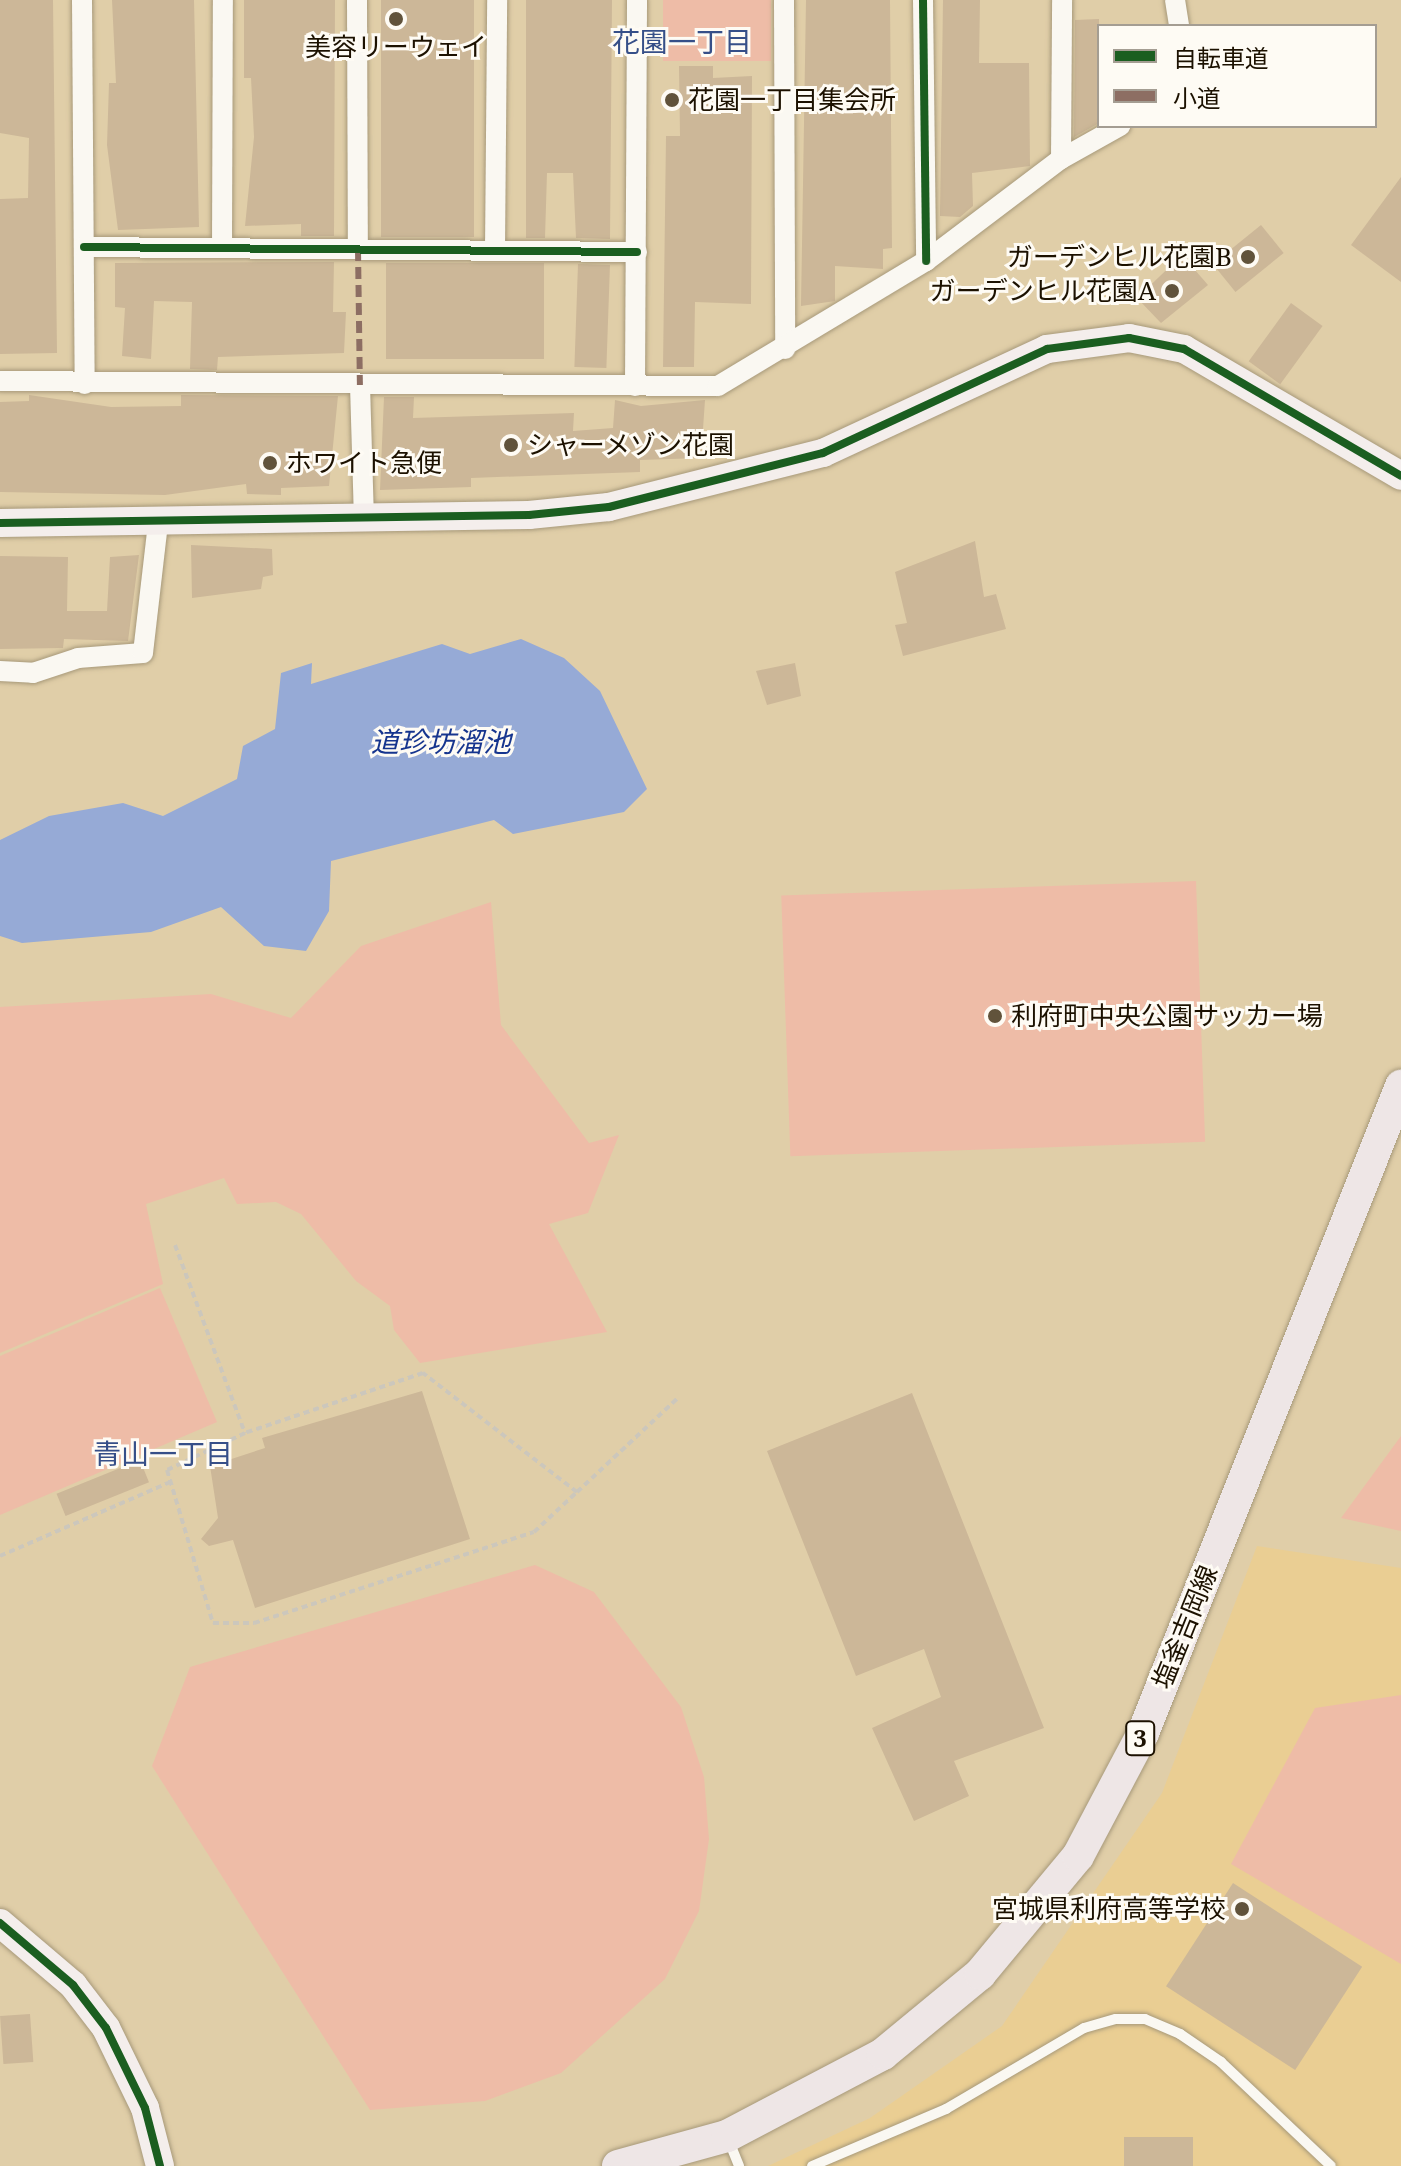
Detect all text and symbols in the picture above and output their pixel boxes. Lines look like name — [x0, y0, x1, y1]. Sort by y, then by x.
marker: 美容リーウェイ — [387, 10, 405, 28]
district label: 花園一丁目 — [612, 24, 752, 58]
legend — [1097, 24, 1377, 128]
place label: 美容リーウェイ — [305, 31, 487, 63]
text: 自転車道 — [1173, 41, 1269, 74]
text: 小道 — [1173, 81, 1221, 114]
place label: 花園一丁目集会所 — [688, 84, 896, 116]
marker: 花園一丁目集会所 — [663, 91, 681, 109]
place label: ガーデンヒル花園B — [1007, 241, 1232, 273]
marker: ガーデンヒル花園B — [1239, 248, 1257, 266]
place label: ガーデンヒル花園A — [930, 275, 1156, 307]
marker: ガーデンヒル花園A — [1163, 282, 1181, 300]
place label: シャーメゾン花園 — [527, 429, 735, 461]
marker: シャーメゾン花園 — [502, 436, 520, 454]
place label: ホワイト急便 — [286, 447, 442, 479]
marker: ホワイト急便 — [261, 454, 279, 472]
water label: 道珍坊溜池 — [371, 724, 511, 758]
place label: 利府町中央公園サッカー場 — [1011, 1000, 1323, 1032]
marker: 利府町中央公園サッカー場 — [986, 1007, 1004, 1025]
district label: 青山一丁目 — [93, 1436, 233, 1470]
street label: 塩釜吉岡線 — [1146, 1561, 1224, 1693]
road number: 3 — [1124, 1718, 1156, 1758]
place label: 宮城県利府高等学校 — [992, 1893, 1226, 1925]
marker: 宮城県利府高等学校 — [1233, 1900, 1251, 1918]

